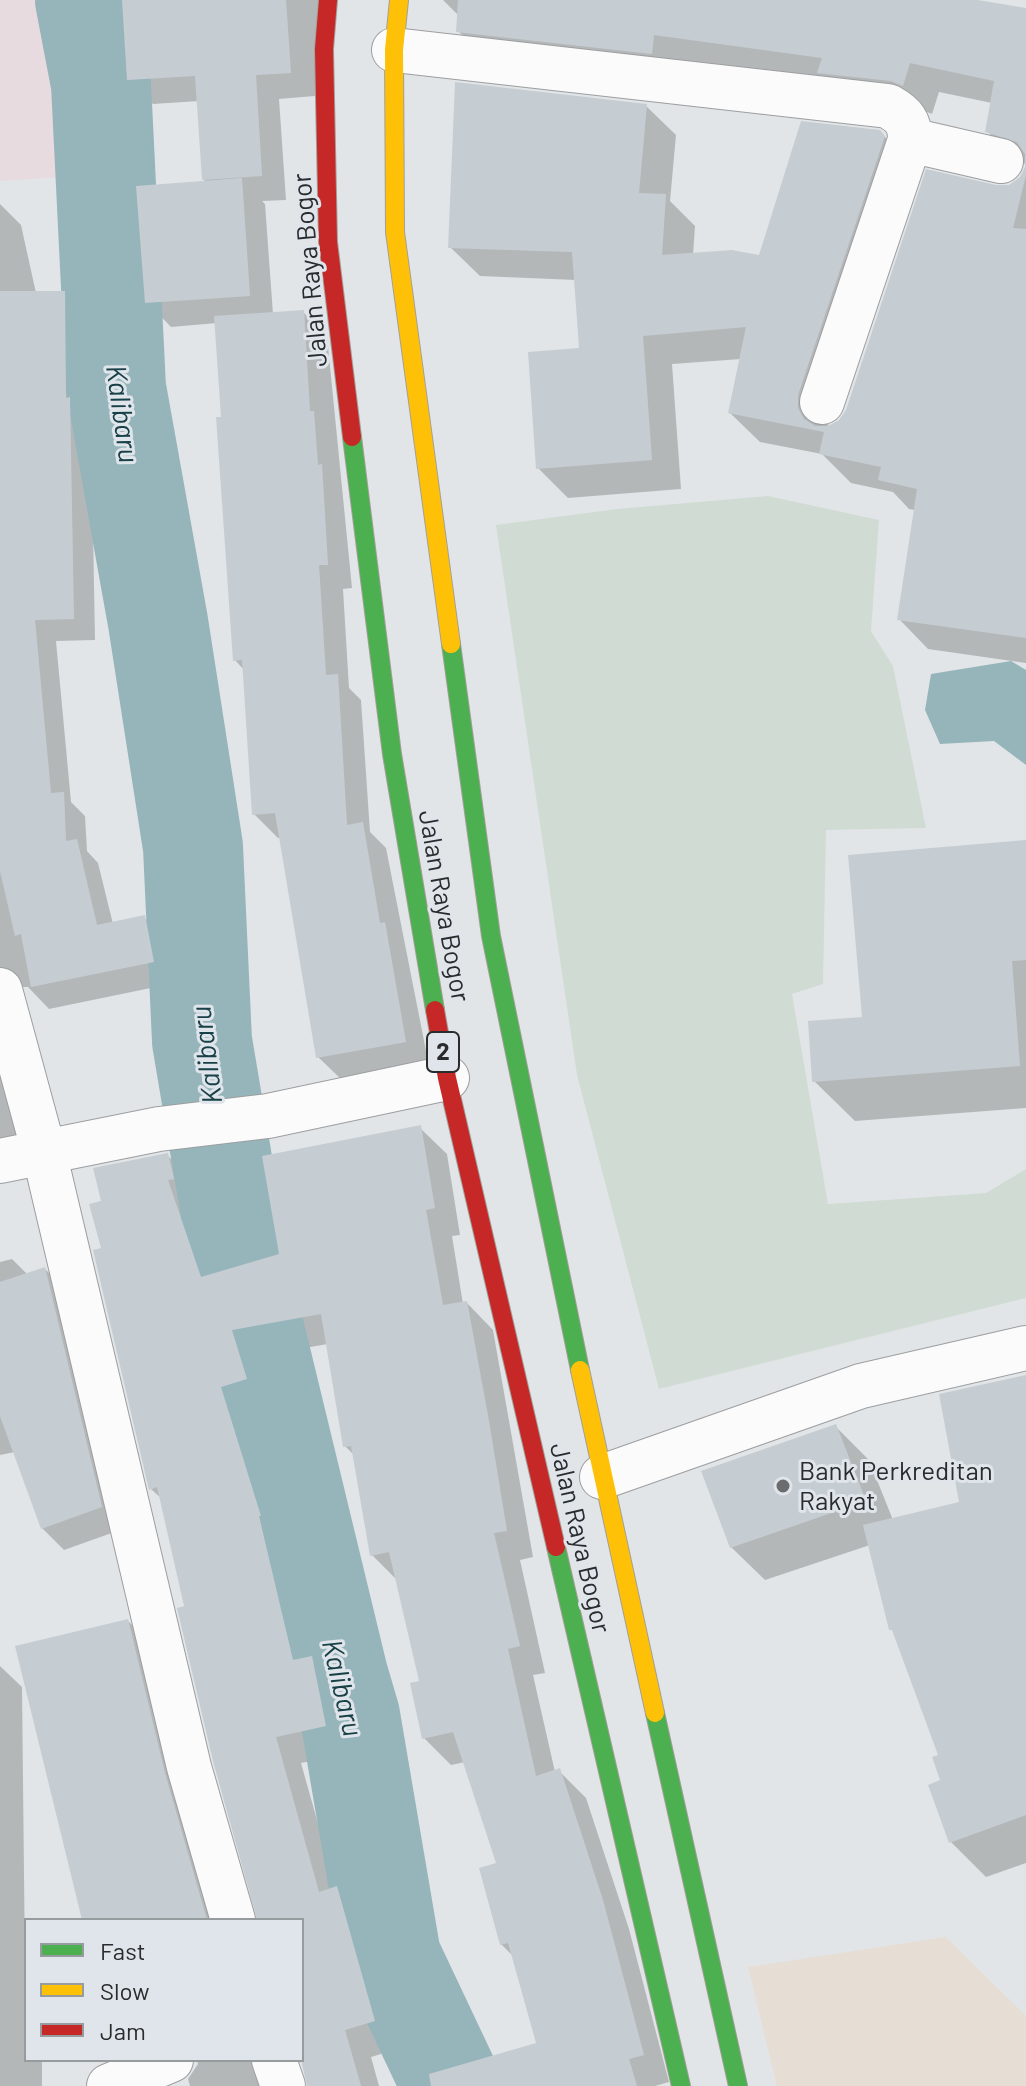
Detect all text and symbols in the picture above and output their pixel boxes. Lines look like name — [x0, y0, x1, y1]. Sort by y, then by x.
street label: Jalan Raya Bogor — [286, 172, 334, 368]
water label: Kalibaru — [99, 363, 145, 465]
street label: Jalan Raya Bogor — [412, 808, 476, 1004]
water label: Kalibaru — [184, 1004, 230, 1106]
road number: 2 — [427, 1032, 459, 1072]
street label: Jalan Raya Bogor — [543, 1440, 617, 1636]
place label: Bank Perkreditan Rakyat — [799, 1455, 993, 1516]
marker: Bank Perkreditan Rakyat — [774, 1477, 792, 1495]
water label: Kalibaru — [315, 1636, 369, 1740]
legend — [24, 1918, 304, 2062]
text: Fast — [100, 1936, 145, 1965]
text: Slow — [100, 1976, 149, 2005]
text: Jam — [100, 2016, 146, 2045]

